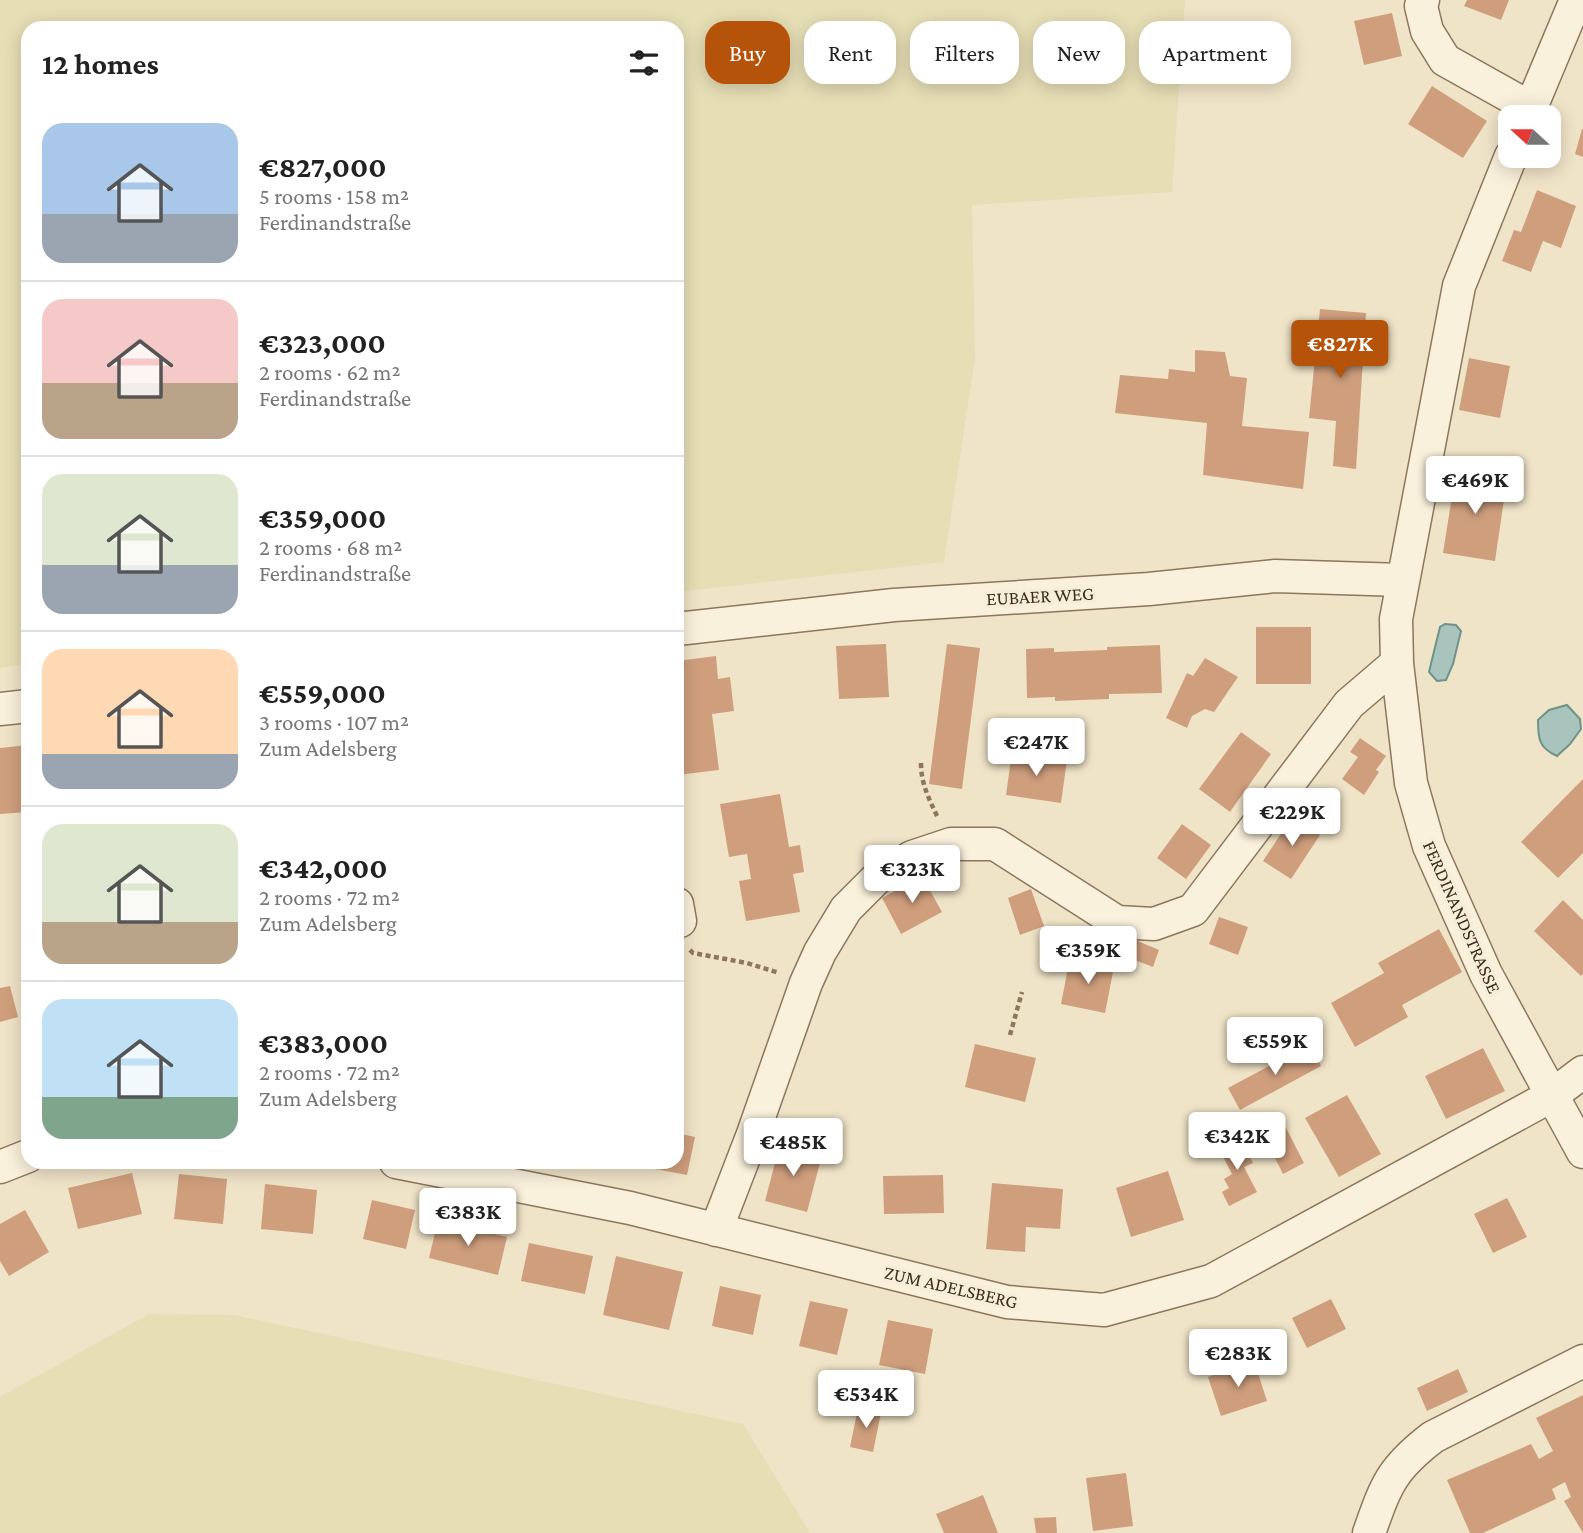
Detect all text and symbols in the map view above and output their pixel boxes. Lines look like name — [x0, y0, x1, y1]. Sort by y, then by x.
chip: Buy — [705, 21, 790, 84]
chip: Rent — [804, 21, 896, 84]
chip: Filters — [910, 21, 1019, 84]
chip: New — [1033, 21, 1125, 84]
chip: Apartment — [1139, 21, 1291, 84]
icon: filters — [625, 44, 663, 82]
text: 12 homes — [42, 47, 159, 80]
north arrow — [1498, 105, 1561, 168]
map controls — [1498, 105, 1561, 168]
text: €827,000 — [259, 150, 387, 183]
icon: home — [98, 151, 182, 235]
text: 5 rooms · 158 m² — [259, 183, 409, 209]
text: Ferdinandstraße — [259, 209, 411, 235]
pin: €827K — [1291, 320, 1389, 380]
text: €323,000 — [259, 326, 386, 359]
icon: home — [98, 327, 182, 411]
text: €827K — [1307, 330, 1373, 356]
text: 2 rooms · 62 m² — [259, 359, 400, 385]
text: Ferdinandstraße — [259, 385, 411, 411]
pin: €469K — [1426, 456, 1524, 516]
text: €469K — [1442, 466, 1508, 492]
text: €359,000 — [259, 501, 386, 534]
icon: home — [98, 502, 182, 586]
text: 2 rooms · 68 m² — [259, 534, 402, 560]
text: Ferdinandstraße — [259, 560, 411, 586]
street label: EUBAER WEG — [986, 583, 1094, 609]
text: €559,000 — [259, 676, 386, 709]
icon: home — [98, 677, 182, 761]
text: 3 rooms · 107 m² — [259, 709, 409, 735]
pin: €247K — [987, 718, 1085, 778]
text: €247K — [1004, 728, 1068, 754]
text: Zum Adelsberg — [259, 735, 397, 761]
pin: €229K — [1243, 788, 1341, 848]
text: €229K — [1259, 798, 1325, 824]
street label: FERDINANDSTRASSE — [1419, 837, 1505, 997]
pin: €323K — [863, 846, 961, 905]
text: €342,000 — [259, 851, 387, 884]
icon: home — [98, 852, 182, 936]
text: €323K — [880, 855, 944, 881]
text: 2 rooms · 72 m² — [259, 884, 400, 910]
text: Zum Adelsberg — [259, 910, 397, 936]
pin: €359K — [1039, 926, 1137, 986]
text: €359K — [1056, 936, 1120, 962]
pin: €559K — [1226, 1018, 1324, 1077]
text: €383,000 — [259, 1026, 388, 1059]
icon: home — [98, 1027, 182, 1111]
text: €559K — [1243, 1027, 1307, 1053]
text: 2 rooms · 72 m² — [259, 1059, 400, 1085]
text: Zum Adelsberg — [259, 1085, 397, 1111]
pin: €342K — [1188, 1112, 1286, 1172]
pin: €485K — [744, 1118, 842, 1178]
text: €342K — [1205, 1122, 1269, 1148]
text: €485K — [760, 1128, 826, 1154]
pin: €383K — [419, 1188, 517, 1248]
text: €383K — [435, 1198, 501, 1224]
street label: ZUM ADELSBERG — [882, 1261, 1020, 1313]
pin: €283K — [1189, 1330, 1287, 1389]
text: €283K — [1205, 1339, 1271, 1365]
pin: €534K — [817, 1370, 915, 1430]
text: €534K — [834, 1380, 898, 1406]

